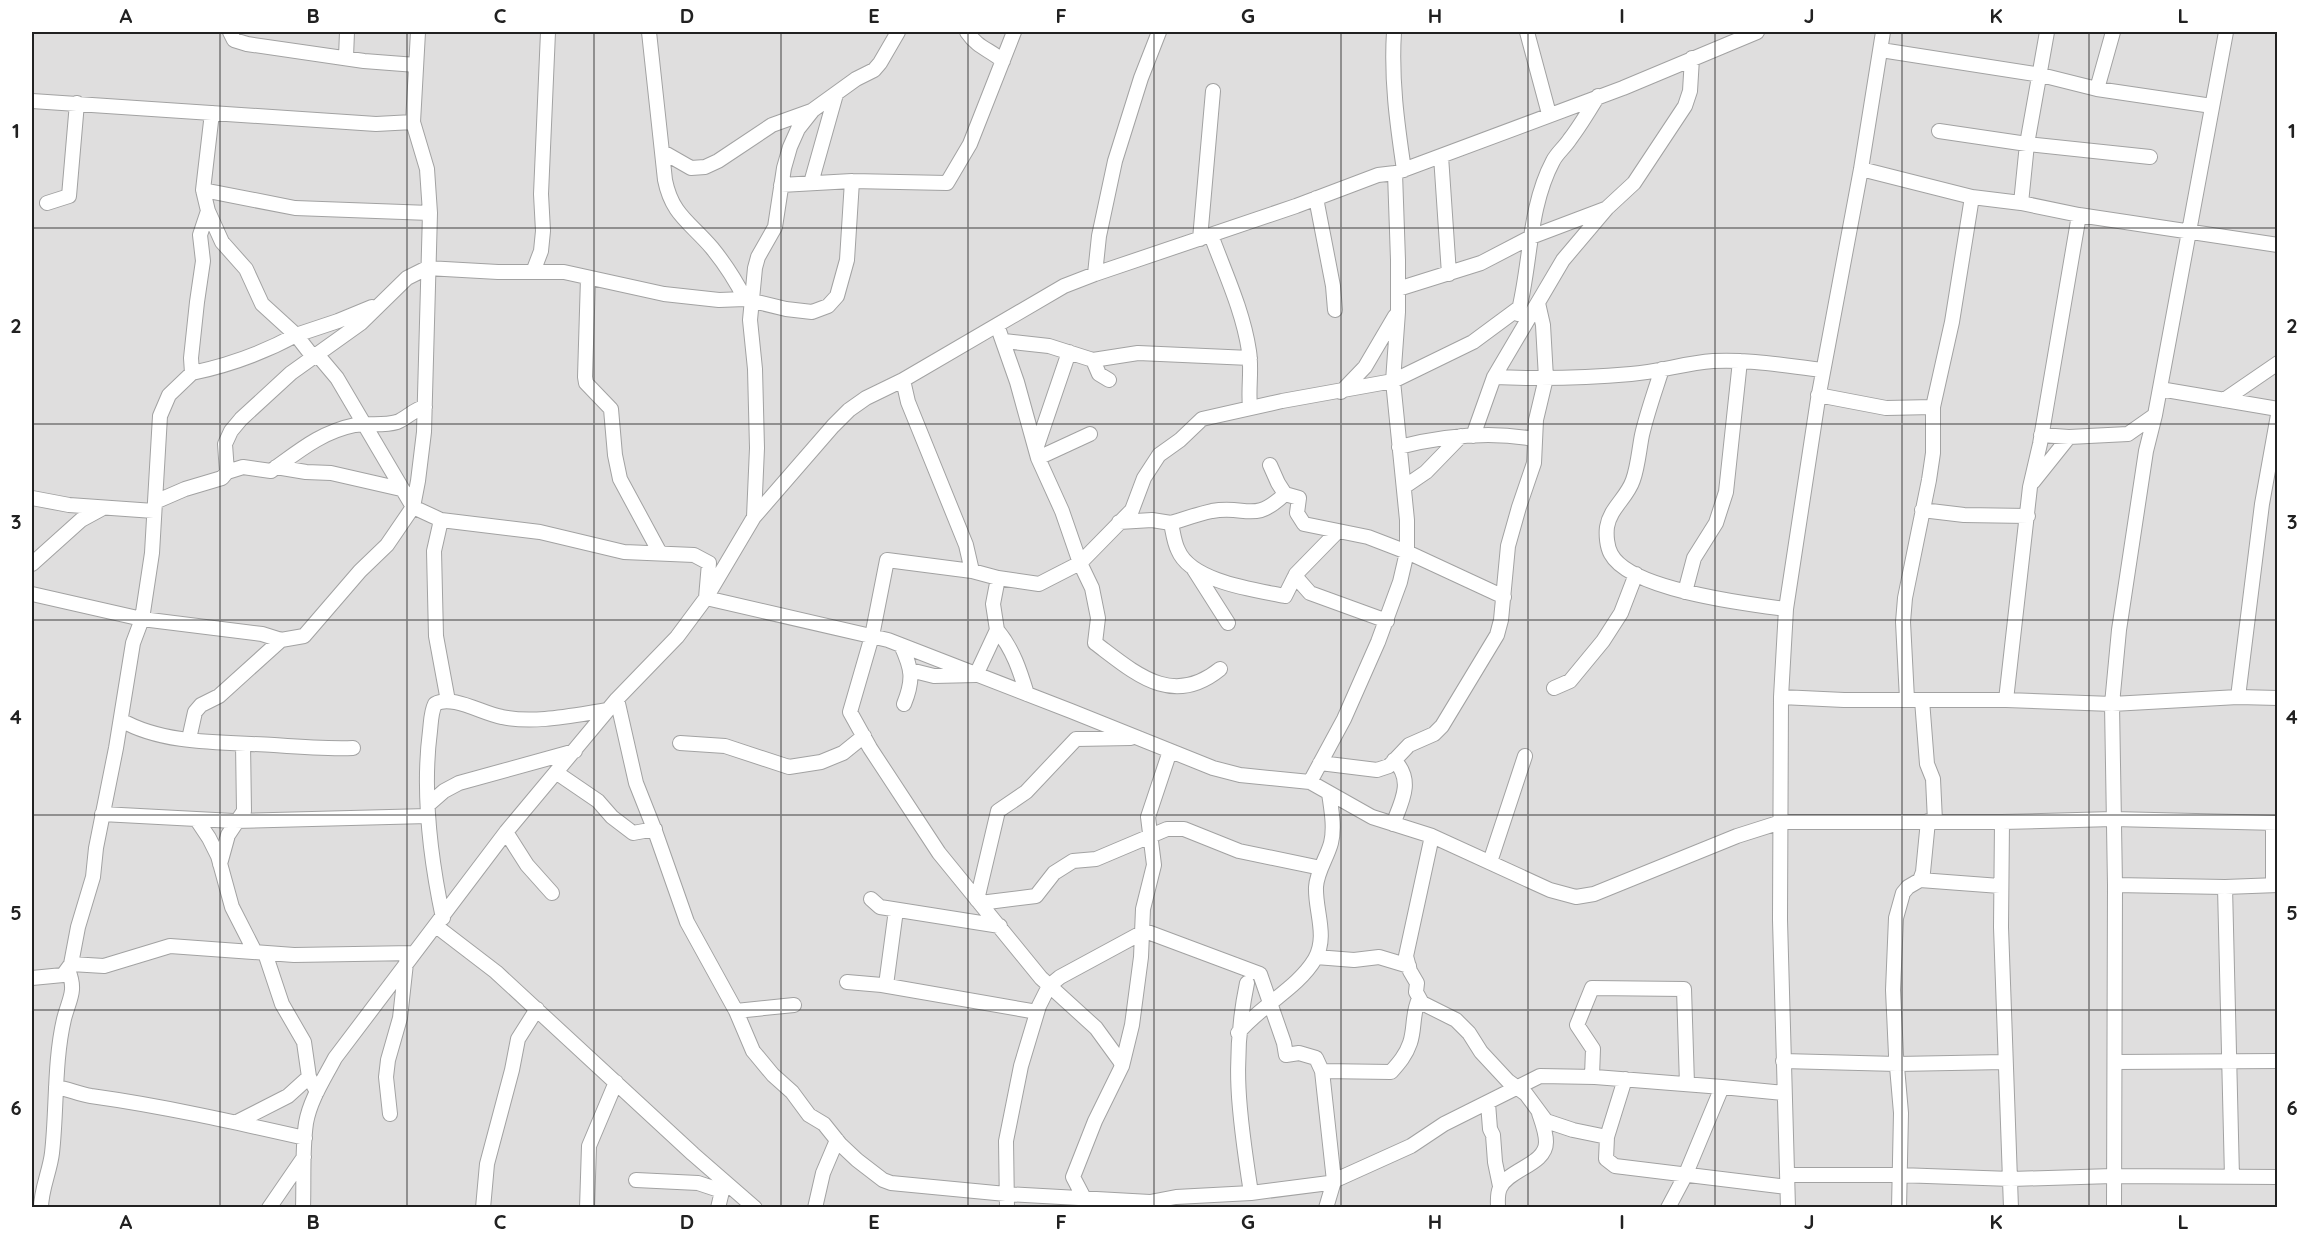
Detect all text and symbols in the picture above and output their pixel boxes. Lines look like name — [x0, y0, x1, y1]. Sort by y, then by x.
text: A — [120, 3, 133, 28]
text: B — [306, 3, 320, 28]
text: C — [494, 3, 507, 28]
text: D — [680, 3, 694, 28]
text: E — [868, 3, 880, 28]
text: F — [1055, 3, 1067, 28]
text: G — [1241, 3, 1255, 28]
text: H — [1428, 3, 1442, 28]
text: I — [1619, 3, 1625, 28]
text: J — [1803, 3, 1815, 28]
text: K — [1989, 3, 2003, 28]
text: L — [2177, 3, 2189, 28]
text: 1 — [12, 118, 20, 143]
text: 1 — [2288, 118, 2296, 143]
text: 2 — [10, 313, 22, 338]
text: 2 — [2286, 313, 2298, 338]
text: 3 — [11, 509, 21, 534]
text: 3 — [2287, 509, 2297, 534]
text: 4 — [10, 704, 22, 729]
text: 4 — [2286, 704, 2298, 729]
text: 5 — [10, 900, 22, 925]
text: 5 — [2286, 900, 2298, 925]
text: 6 — [10, 1095, 22, 1120]
text: 6 — [2286, 1095, 2298, 1120]
text: A — [120, 1209, 133, 1234]
text: B — [306, 1209, 320, 1234]
text: C — [494, 1209, 507, 1234]
text: D — [680, 1209, 694, 1234]
text: E — [868, 1209, 880, 1234]
text: F — [1055, 1209, 1067, 1234]
text: G — [1241, 1209, 1255, 1234]
text: H — [1428, 1209, 1442, 1234]
text: I — [1619, 1209, 1625, 1234]
text: J — [1803, 1209, 1815, 1234]
text: K — [1989, 1209, 2003, 1234]
text: L — [2177, 1209, 2189, 1234]

